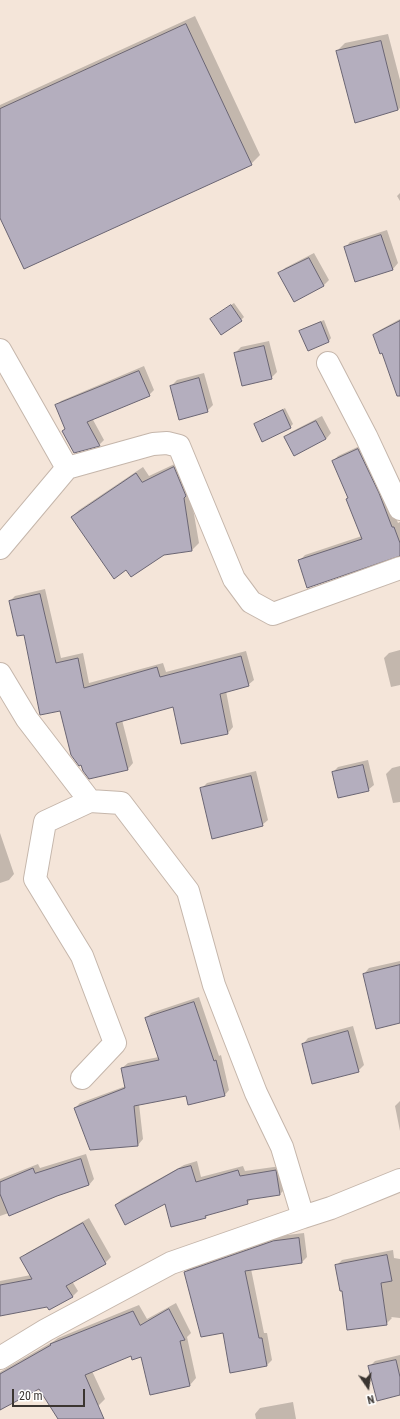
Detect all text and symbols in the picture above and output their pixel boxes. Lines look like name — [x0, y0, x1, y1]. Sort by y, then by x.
north arrow — [348, 1367, 388, 1407]
scale bar — [14, 1381, 87, 1407]
text: 20 m — [19, 1389, 43, 1403]
text: N — [366, 1392, 376, 1406]

